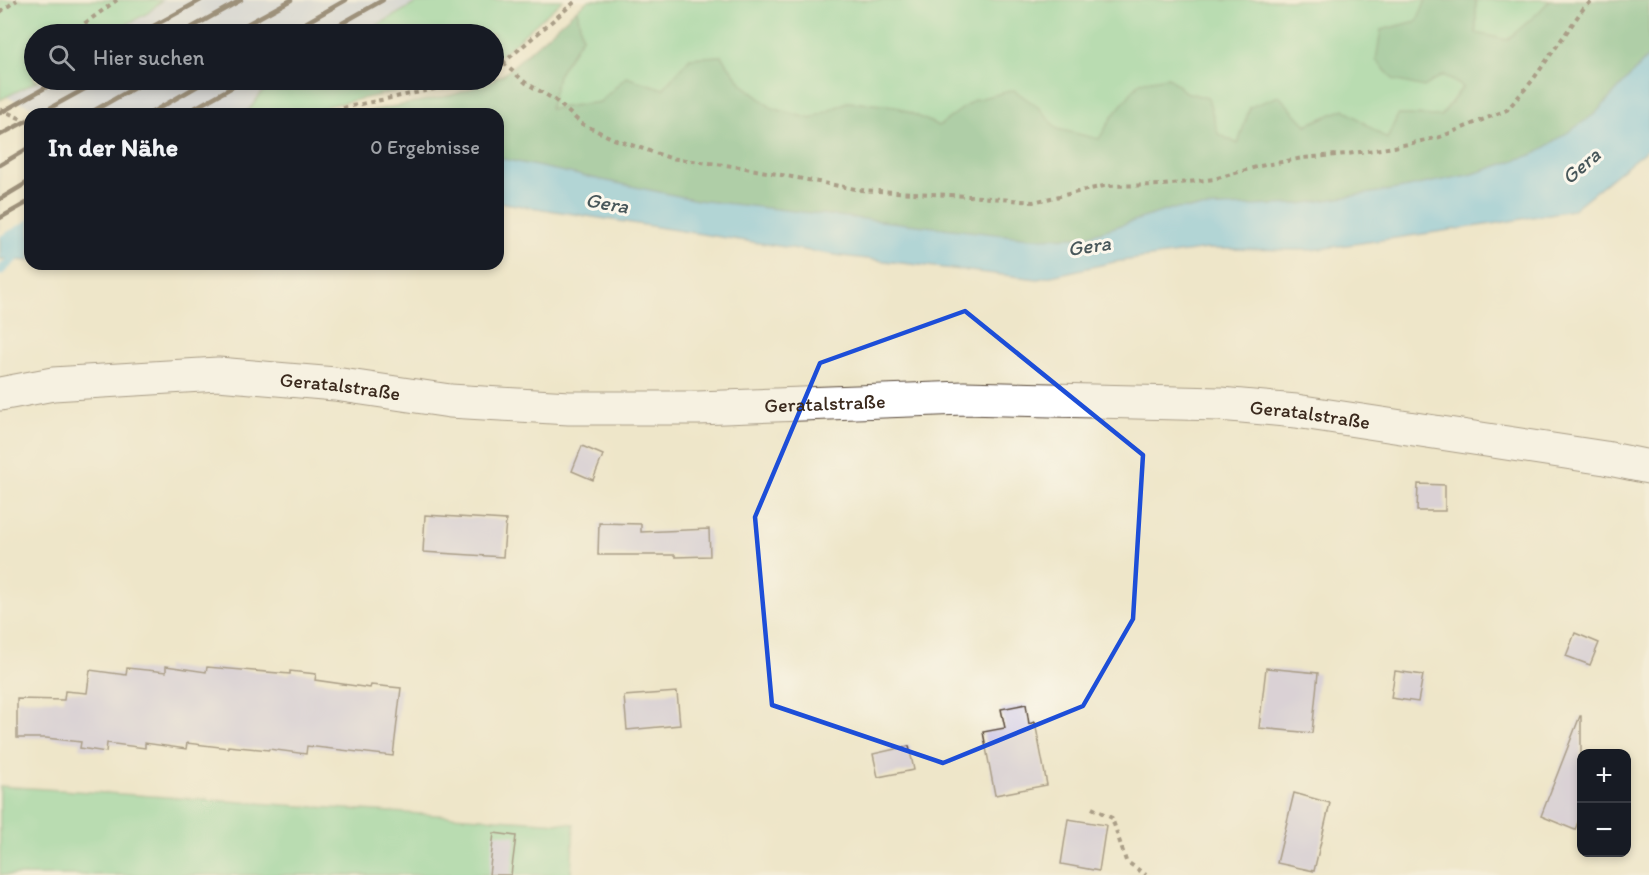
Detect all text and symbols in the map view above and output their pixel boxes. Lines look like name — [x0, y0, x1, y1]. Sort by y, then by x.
search box — [24, 24, 504, 90]
icon: search — [45, 41, 78, 74]
text: Hier suchen — [93, 44, 204, 71]
text: In der Nähe — [48, 131, 178, 163]
text: 0 Ergebnisse — [370, 135, 480, 159]
water label: Gera — [1556, 142, 1606, 189]
water label: Gera — [584, 186, 631, 219]
water label: Gera — [1066, 230, 1113, 261]
street label: Geratalstraße — [279, 367, 402, 406]
street label: Geratalstraße — [764, 389, 886, 418]
street label: Geratalstraße — [1249, 395, 1372, 434]
map controls — [1577, 749, 1631, 857]
button: + — [1577, 749, 1631, 803]
button: − — [1577, 803, 1631, 857]

